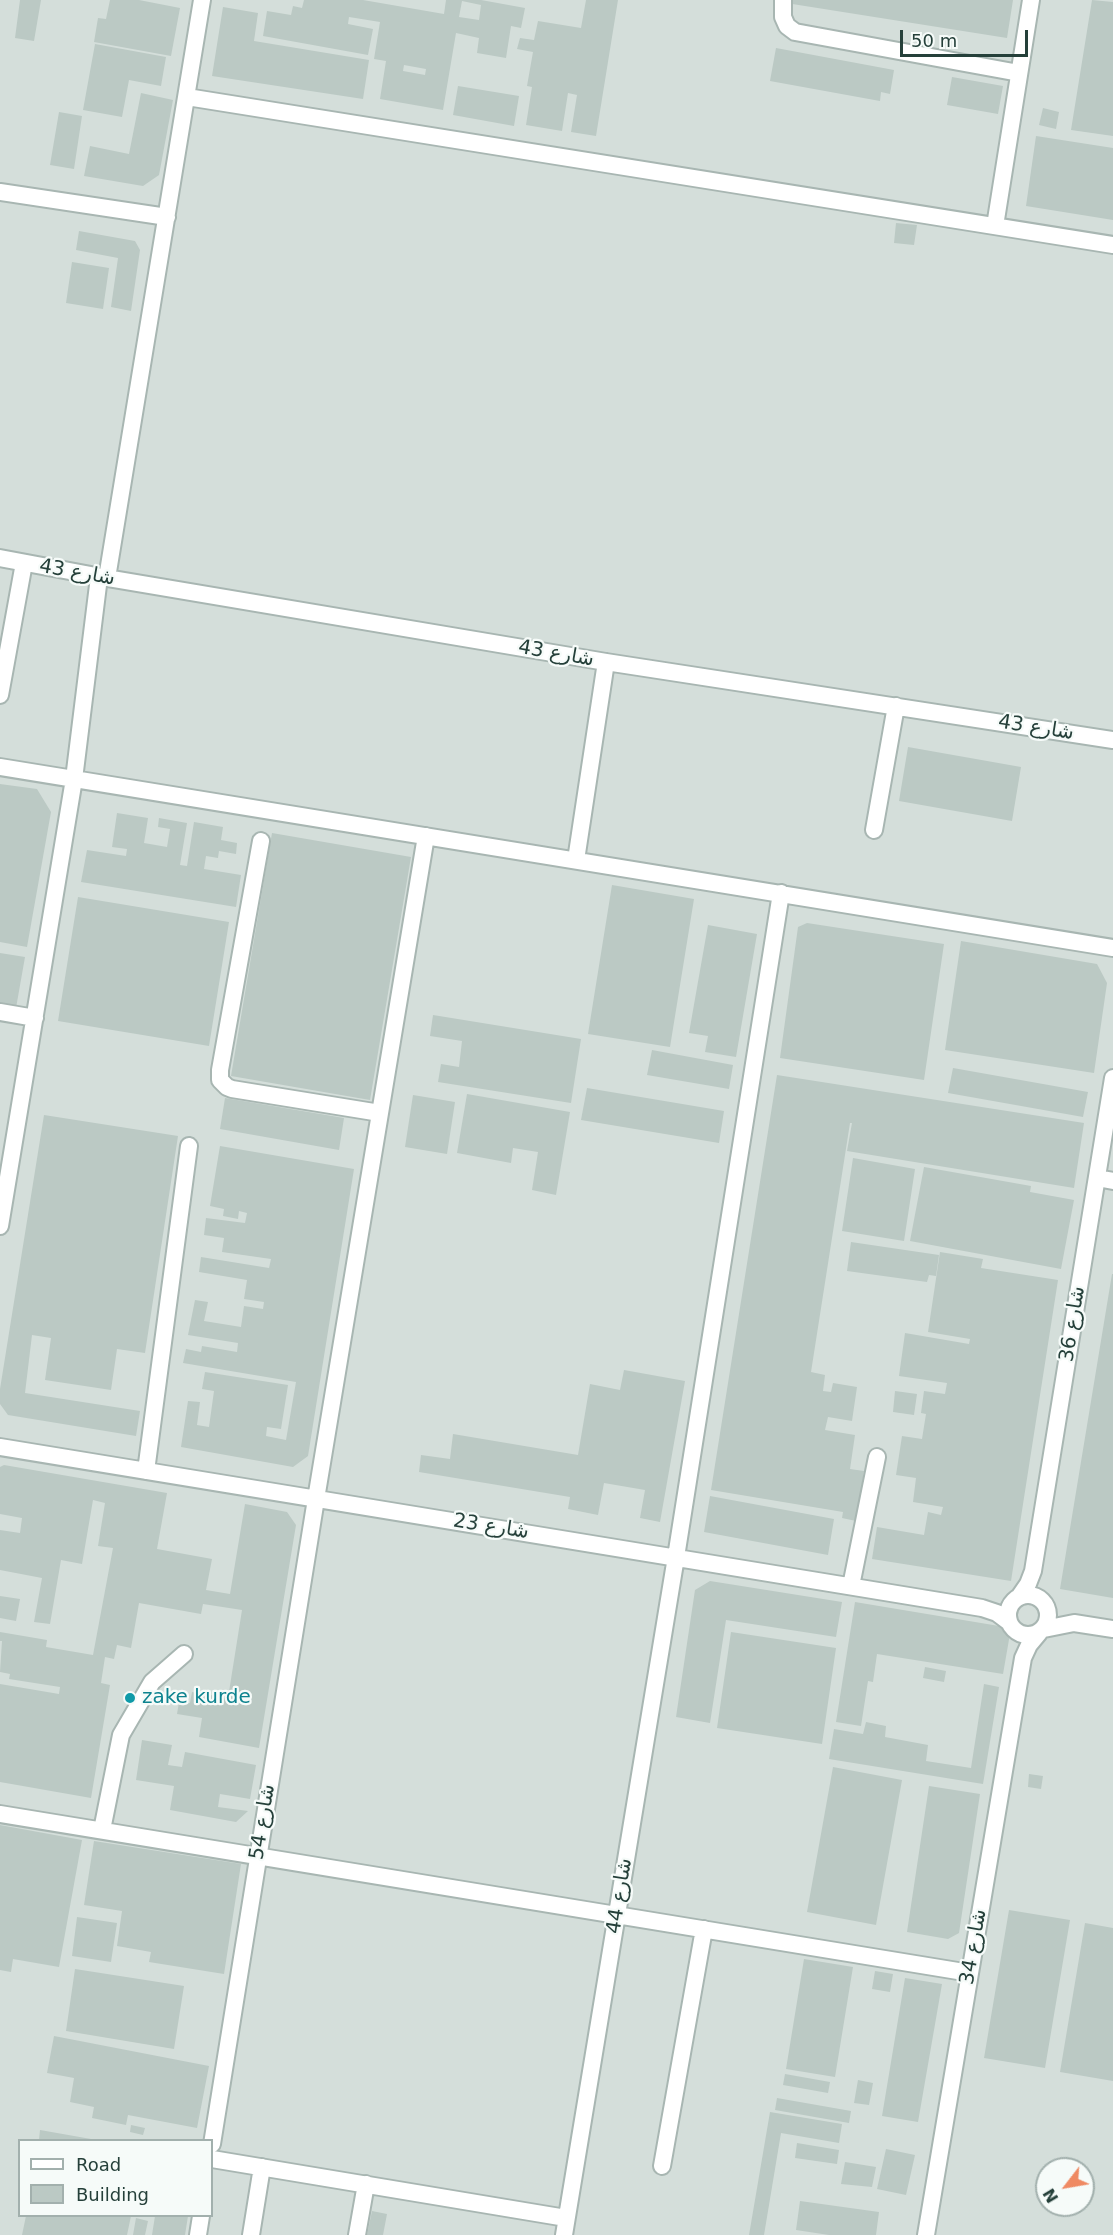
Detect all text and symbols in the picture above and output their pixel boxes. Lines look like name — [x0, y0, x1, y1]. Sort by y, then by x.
scale bar — [903, 18, 1030, 56]
text: 50 m — [911, 30, 957, 51]
street label: شارع 43 — [37, 555, 117, 591]
street label: شارع 43 — [516, 636, 596, 672]
street label: شارع 43 — [996, 710, 1076, 746]
street label: شارع 36 — [1055, 1284, 1091, 1364]
street label: شارع 23 — [451, 1509, 531, 1545]
place label: zake kurde — [142, 1686, 251, 1710]
marker: zake kurde — [123, 1691, 137, 1705]
street label: شارع 54 — [245, 1782, 281, 1862]
street label: شارع 44 — [602, 1856, 638, 1936]
street label: شارع 34 — [956, 1907, 992, 1987]
legend — [18, 2139, 213, 2217]
text: Road — [76, 2154, 121, 2175]
north arrow — [1035, 2157, 1095, 2217]
text: Building — [76, 2184, 149, 2205]
text: N — [1039, 2185, 1062, 2206]

